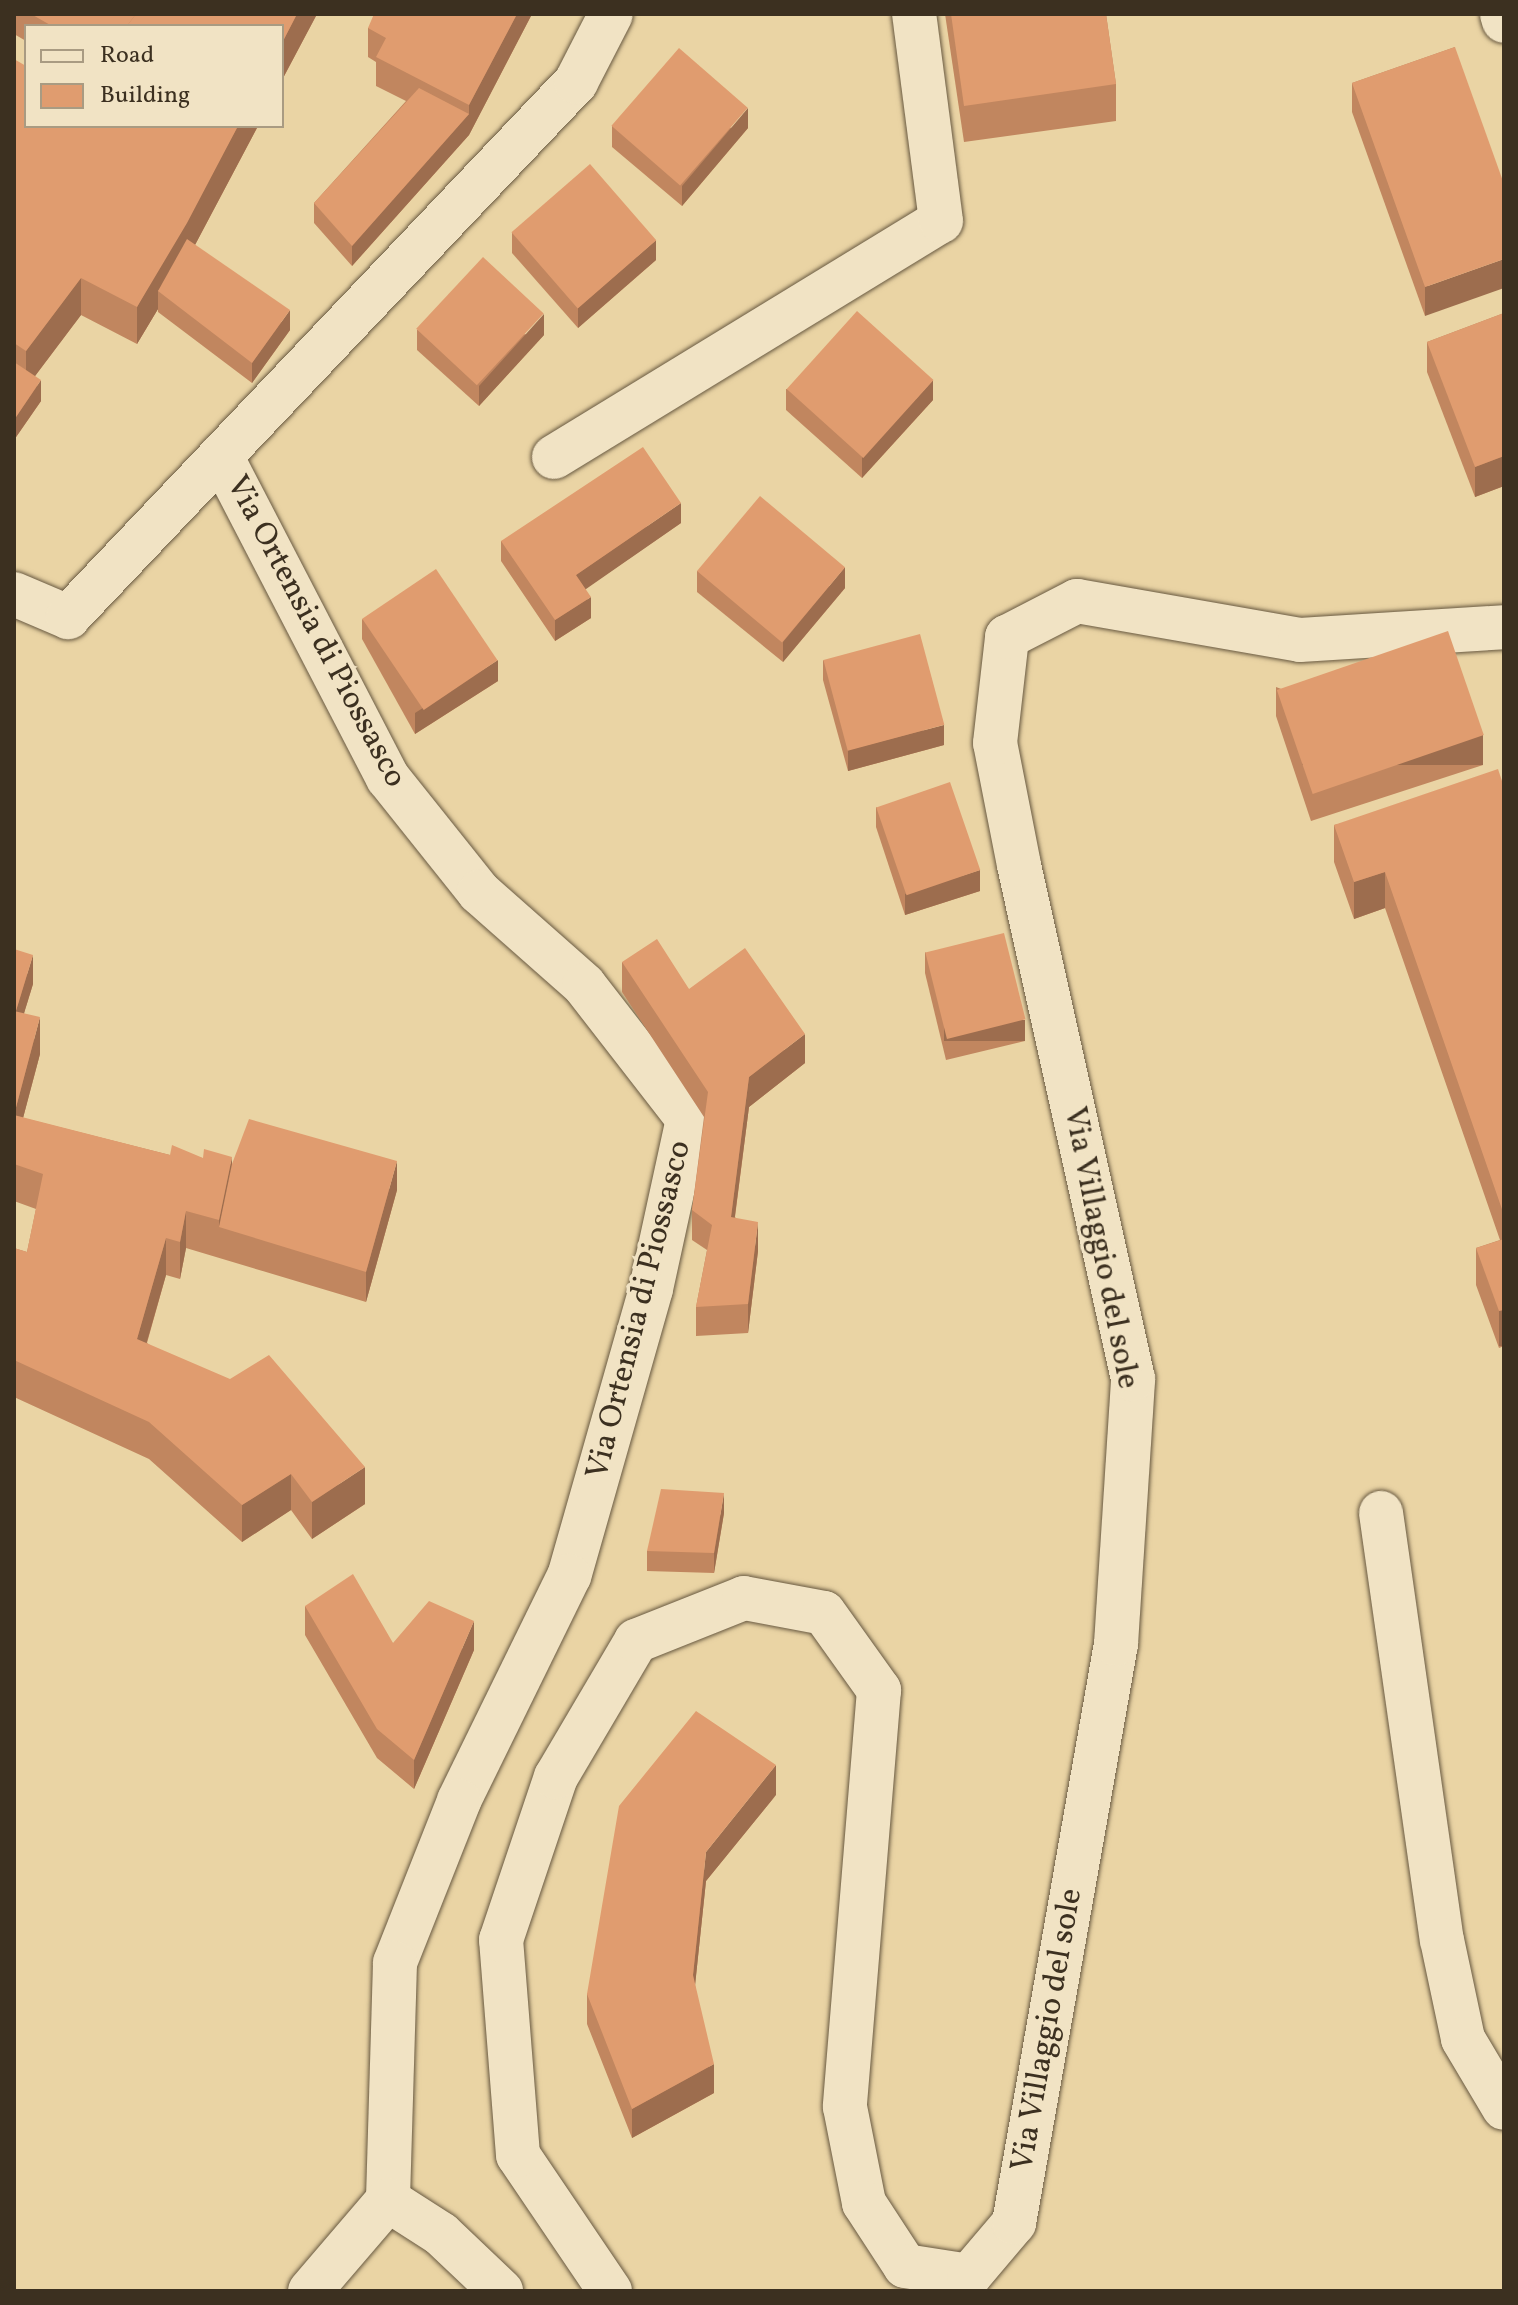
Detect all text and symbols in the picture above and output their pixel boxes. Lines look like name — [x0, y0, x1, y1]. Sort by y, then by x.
legend — [24, 24, 284, 128]
text: Road — [100, 39, 154, 73]
text: Building — [100, 79, 190, 113]
street label: Via Ortensia di Piossasco — [216, 470, 414, 794]
street label: Via Villaggio del sole — [1054, 1103, 1146, 1393]
street label: Via Ortensia di Piossasco — [579, 1137, 701, 1483]
street label: Via Villaggio del sole — [1004, 1885, 1092, 2175]

